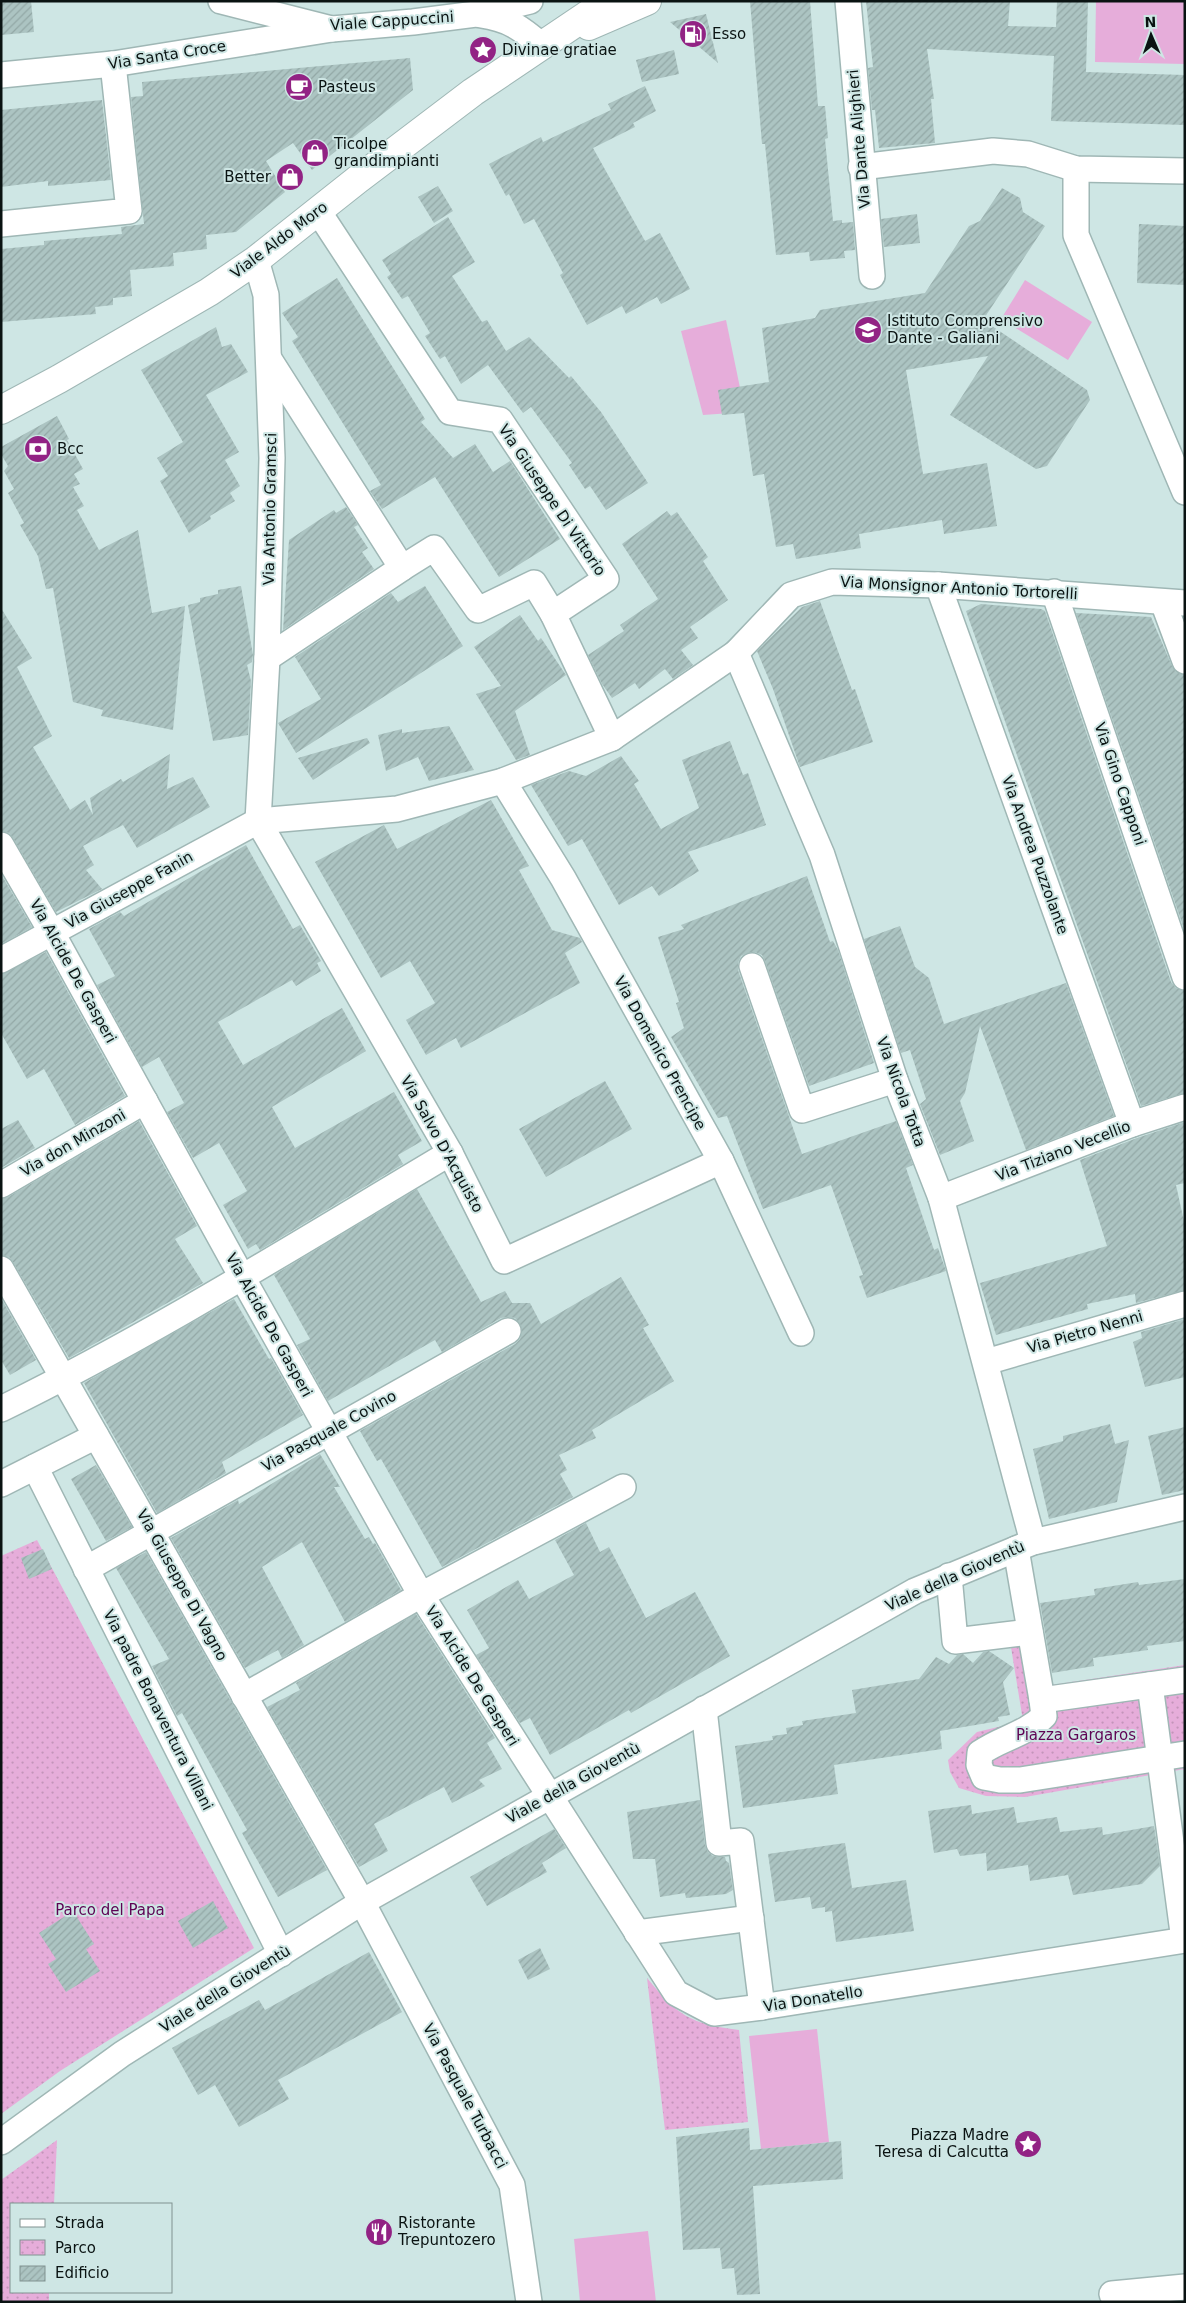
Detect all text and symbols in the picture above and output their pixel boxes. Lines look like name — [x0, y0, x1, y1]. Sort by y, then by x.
street label: Viale Cappuccini — [330, 8, 454, 34]
north arrow — [1126, 10, 1176, 60]
text: N — [1144, 14, 1157, 30]
fuel station icon: Esso — [678, 19, 708, 49]
place label: Esso — [712, 25, 746, 43]
place icon: Divinae gratiae — [468, 35, 498, 65]
street label: Via Santa Croce — [107, 37, 227, 73]
place label: Divinae gratiae — [502, 41, 617, 59]
street label: Via Dante Alighieri — [844, 69, 874, 209]
cafe icon: Pasteus — [284, 72, 314, 102]
place label: Pasteus — [318, 78, 376, 96]
place label: Ticolpe grandimpianti — [333, 135, 439, 170]
shop icon: Ticolpe grandimpianti — [300, 138, 330, 168]
shop icon: Better — [275, 162, 305, 192]
place label: Better — [224, 168, 272, 186]
street label: Viale Aldo Moro — [227, 198, 331, 282]
place label: Istituto Comprensivo Dante - Galiani — [887, 312, 1043, 347]
school or university icon: Istituto Comprensivo Dante - Galiani — [853, 315, 883, 345]
street label: Via Giuseppe Di Vittorio — [495, 421, 609, 579]
street label: Via Antonio Gramsci — [260, 433, 280, 585]
bank icon: Bcc — [23, 434, 53, 464]
place label: Bcc — [57, 440, 84, 458]
street label: Via Monsignor Antonio Tortorelli — [840, 573, 1078, 603]
street label: Via Gino Capponi — [1091, 720, 1149, 848]
street label: Via Andrea Puzzolante — [998, 773, 1072, 937]
street label: Via Giuseppe Fanin — [62, 847, 196, 933]
street label: Via Alcide De Gasperi — [26, 896, 120, 1046]
street label: Via Domenico Prencipe — [610, 973, 710, 1133]
street label: Via Nicola Totta — [873, 1035, 929, 1149]
street label: Via Salvo D'Acquisto — [397, 1072, 487, 1216]
street label: Via don Minzoni — [17, 1106, 129, 1180]
street label: Via Tiziano Vecellio — [993, 1117, 1133, 1185]
street label: Via Alcide De Gasperi — [222, 1250, 316, 1400]
street label: Via Pietro Nenni — [1025, 1307, 1145, 1357]
street label: Via Pasquale Covino — [259, 1386, 399, 1476]
street label: Via Giuseppe Di Vagno — [133, 1506, 231, 1664]
street label: Viale della Gioventù — [883, 1537, 1027, 1615]
street label: Via Alcide De Gasperi — [422, 1603, 522, 1749]
street label: Via padre Bonaventura Villani — [99, 1607, 217, 1813]
park label: Piazza Gargaros — [1016, 1726, 1136, 1744]
street label: Viale della Gioventù — [503, 1739, 643, 1827]
park label: Parco del Papa — [55, 1901, 165, 1919]
street label: Viale della Gioventù — [156, 1941, 294, 2037]
street label: Via Donatello — [762, 1982, 864, 2016]
street label: Via Pasquale Turbacci — [419, 2020, 511, 2172]
place label: Piazza Madre Teresa di Calcutta — [874, 2126, 1009, 2161]
place icon: Piazza Madre Teresa di Calcutta — [1013, 2129, 1043, 2159]
legend — [10, 2203, 172, 2293]
text: Strada — [55, 2214, 104, 2232]
place label: Ristorante Trepuntozero — [397, 2214, 496, 2249]
restaurant icon: Ristorante Trepuntozero — [364, 2217, 394, 2247]
text: Parco — [55, 2239, 96, 2257]
text: Edificio — [55, 2264, 109, 2282]

